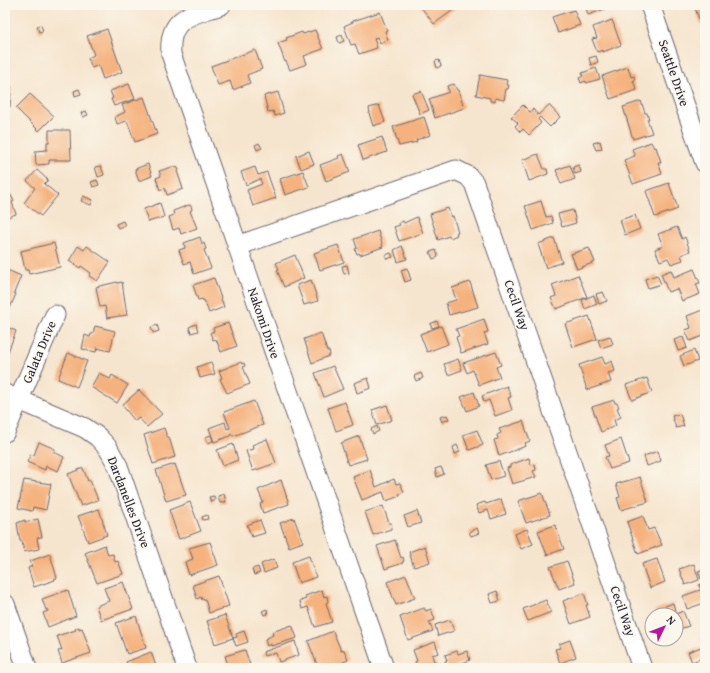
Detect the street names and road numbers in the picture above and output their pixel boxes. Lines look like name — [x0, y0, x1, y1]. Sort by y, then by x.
street label: Seattle Drive — [654, 37, 694, 109]
street label: Cecil Way — [500, 277, 535, 333]
street label: Nakomi Drive — [243, 285, 285, 361]
street label: Galata Drive — [17, 318, 61, 386]
street label: Dardanelles Drive — [103, 454, 155, 550]
street label: Cecil Way — [606, 583, 641, 639]

